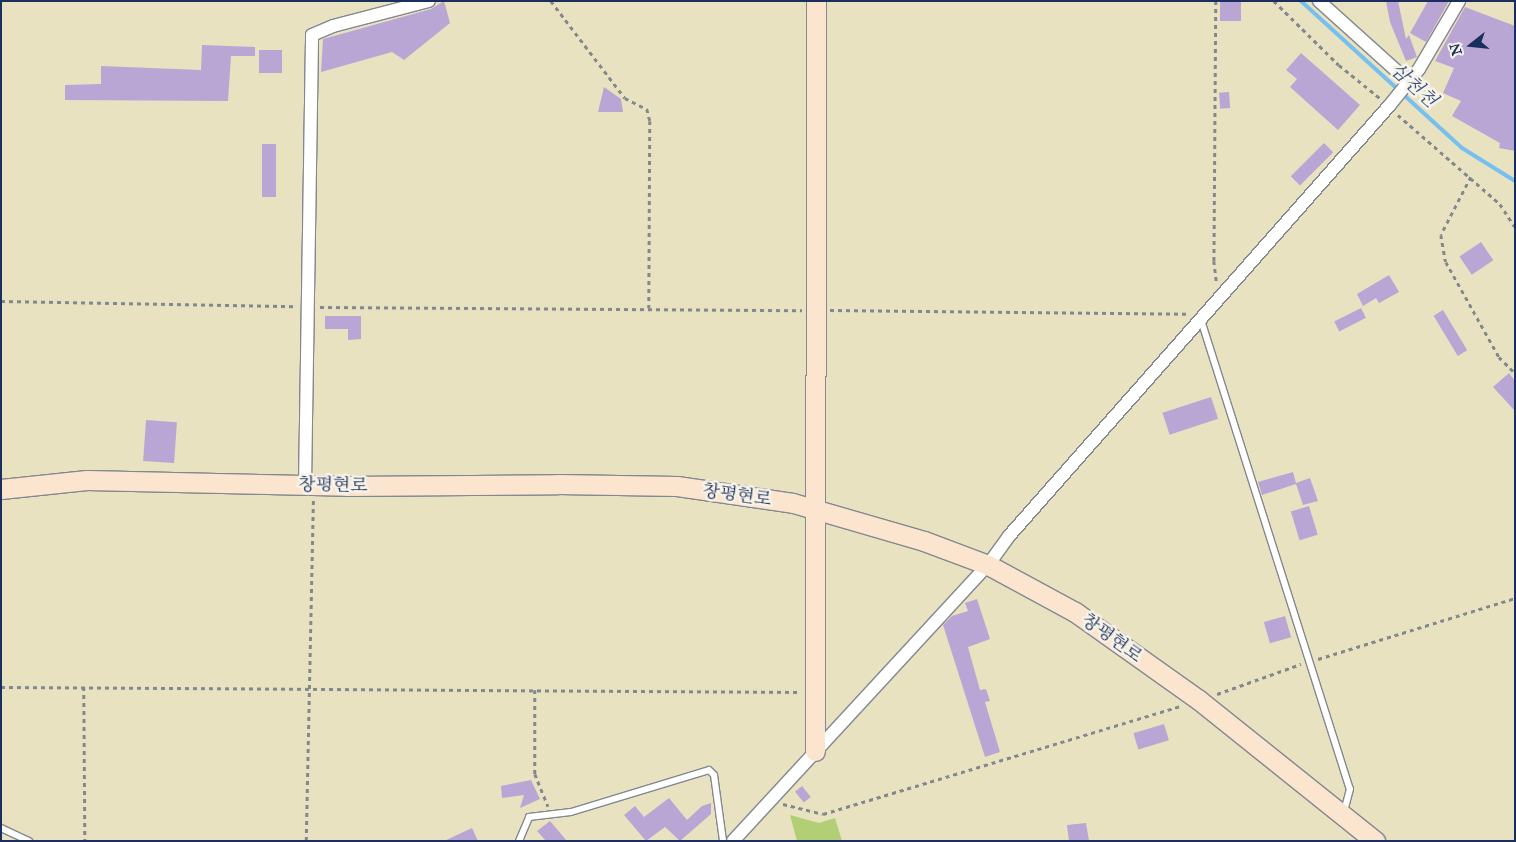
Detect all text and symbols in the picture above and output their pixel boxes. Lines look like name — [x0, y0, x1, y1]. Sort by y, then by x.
north arrow — [1446, 20, 1496, 70]
text: N — [1446, 41, 1466, 57]
water label: 삼천천 — [1386, 58, 1442, 112]
street label: 창평현로 — [298, 474, 368, 496]
street label: 창평현로 — [701, 479, 773, 511]
street label: 창평현로 — [1078, 609, 1146, 667]

